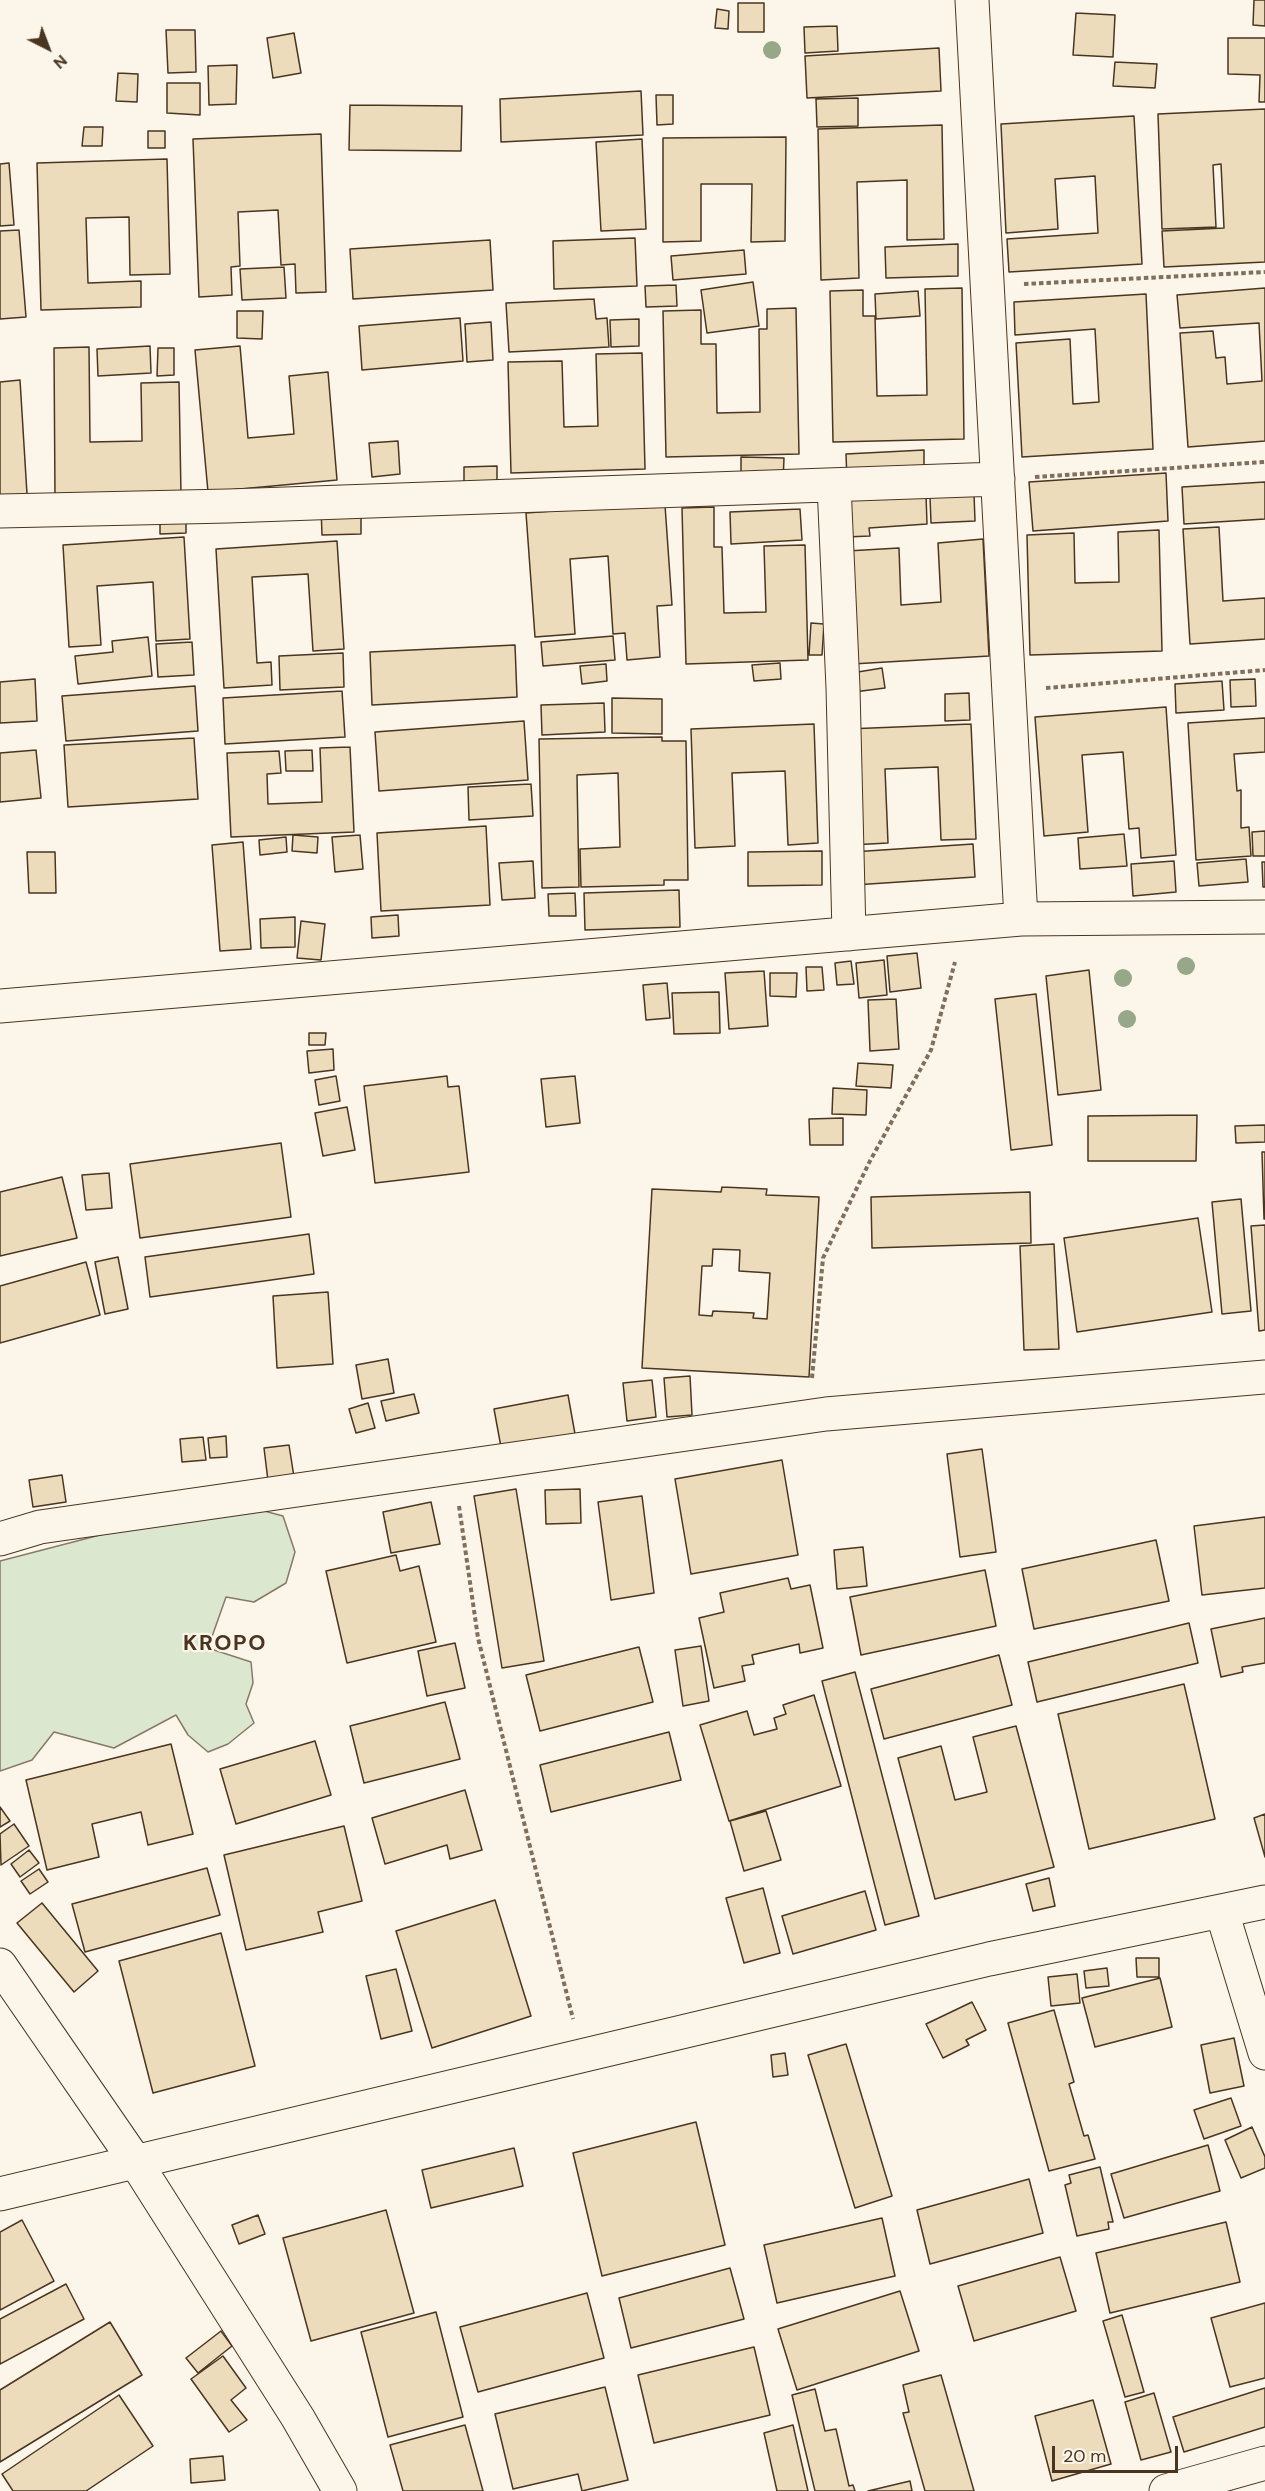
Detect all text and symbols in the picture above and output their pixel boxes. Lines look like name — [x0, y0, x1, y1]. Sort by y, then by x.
north arrow — [18, 18, 78, 78]
text: N — [49, 50, 72, 73]
district label: KROPO — [183, 1631, 267, 1657]
scale bar — [1055, 2434, 1181, 2472]
text: 20 m — [1063, 2444, 1106, 2468]

